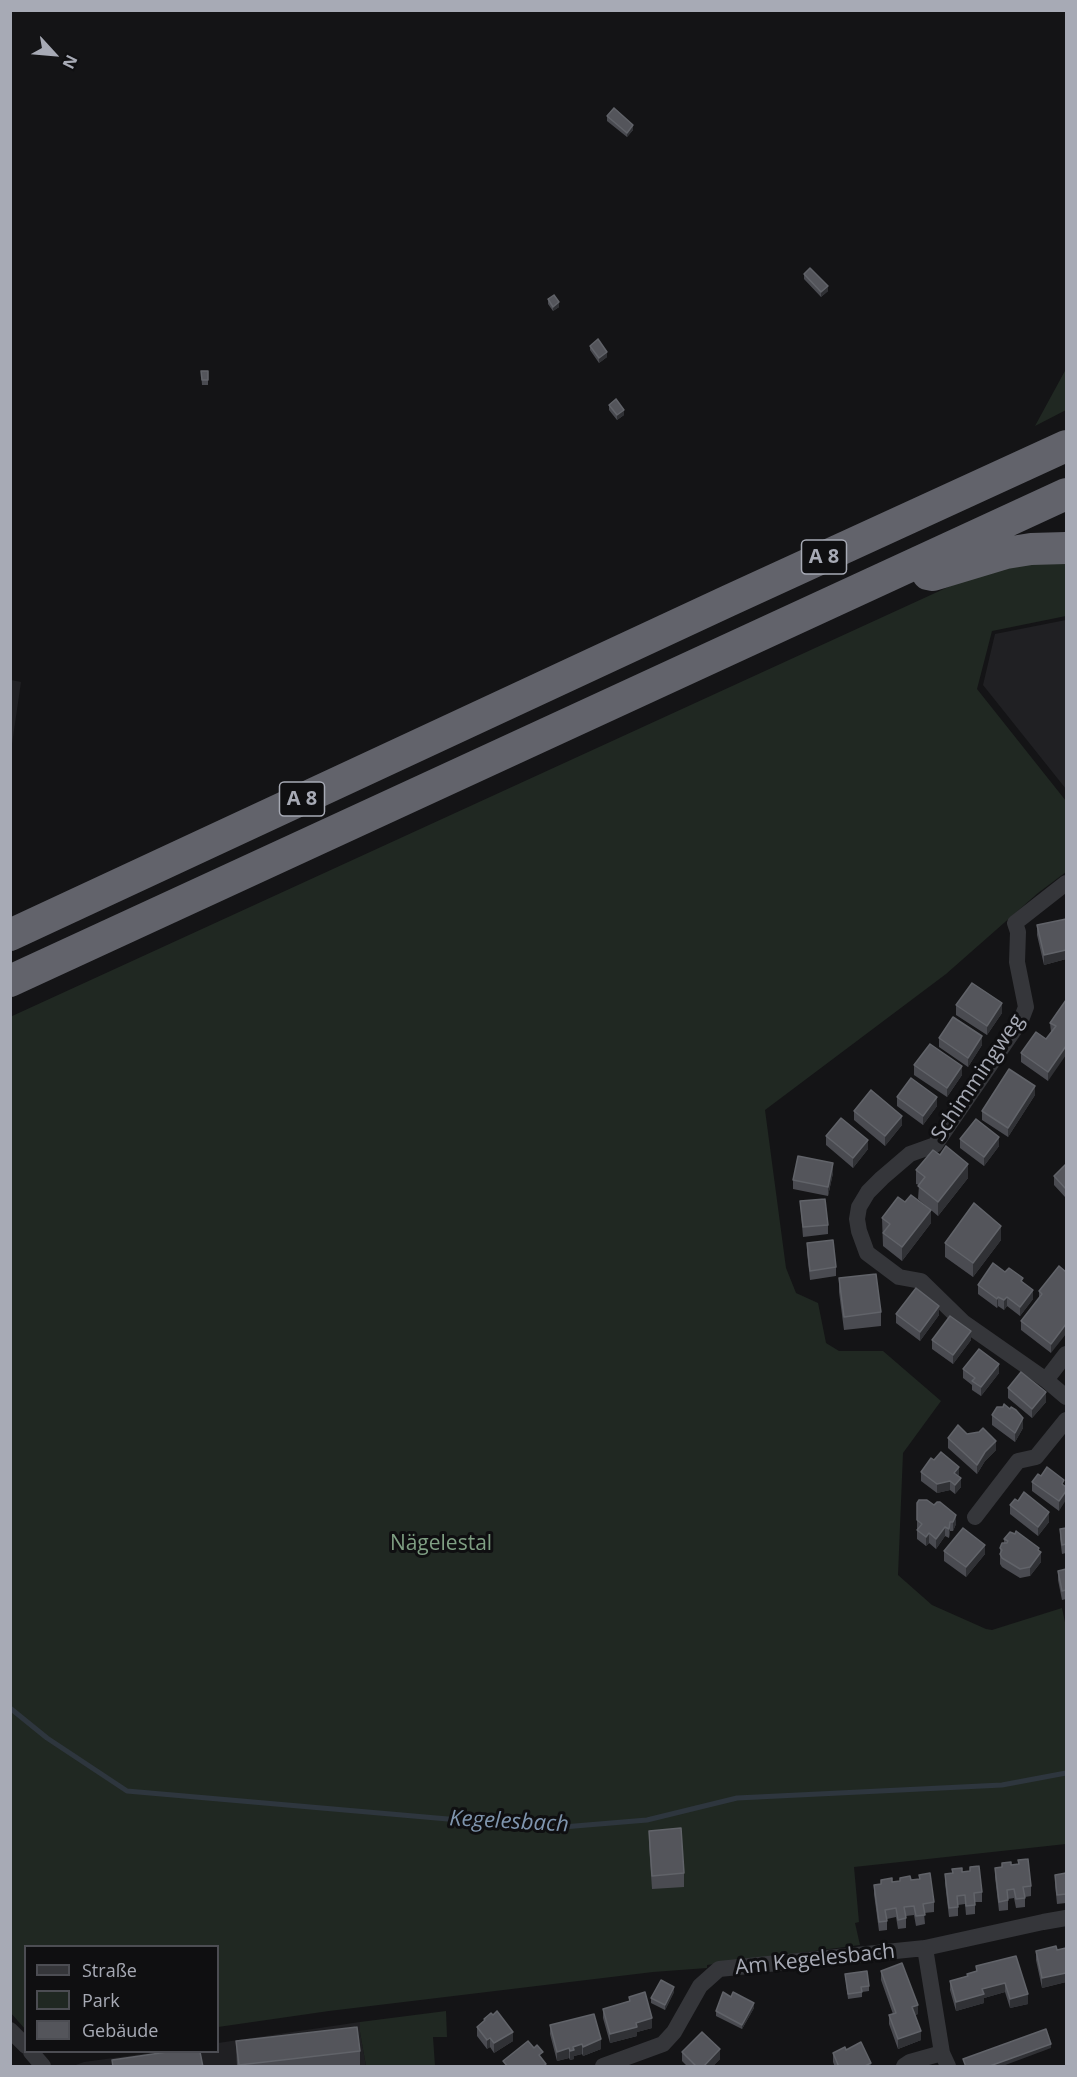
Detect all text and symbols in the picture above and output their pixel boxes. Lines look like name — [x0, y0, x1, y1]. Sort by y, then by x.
north arrow — [24, 24, 84, 84]
text: N — [57, 51, 83, 73]
road number: A 8 — [802, 540, 846, 574]
road number: A 8 — [280, 782, 324, 816]
street label: Schimmingweg — [926, 1010, 1030, 1146]
park label: Nägelestal — [390, 1531, 492, 1557]
water label: Kegelesbach — [449, 1806, 569, 1838]
street label: Am Kegelesbach — [734, 1939, 896, 1981]
legend — [24, 1945, 219, 2053]
text: Straße — [82, 1958, 137, 1982]
text: Park — [82, 1988, 120, 2012]
text: Gebäude — [82, 2018, 158, 2042]

